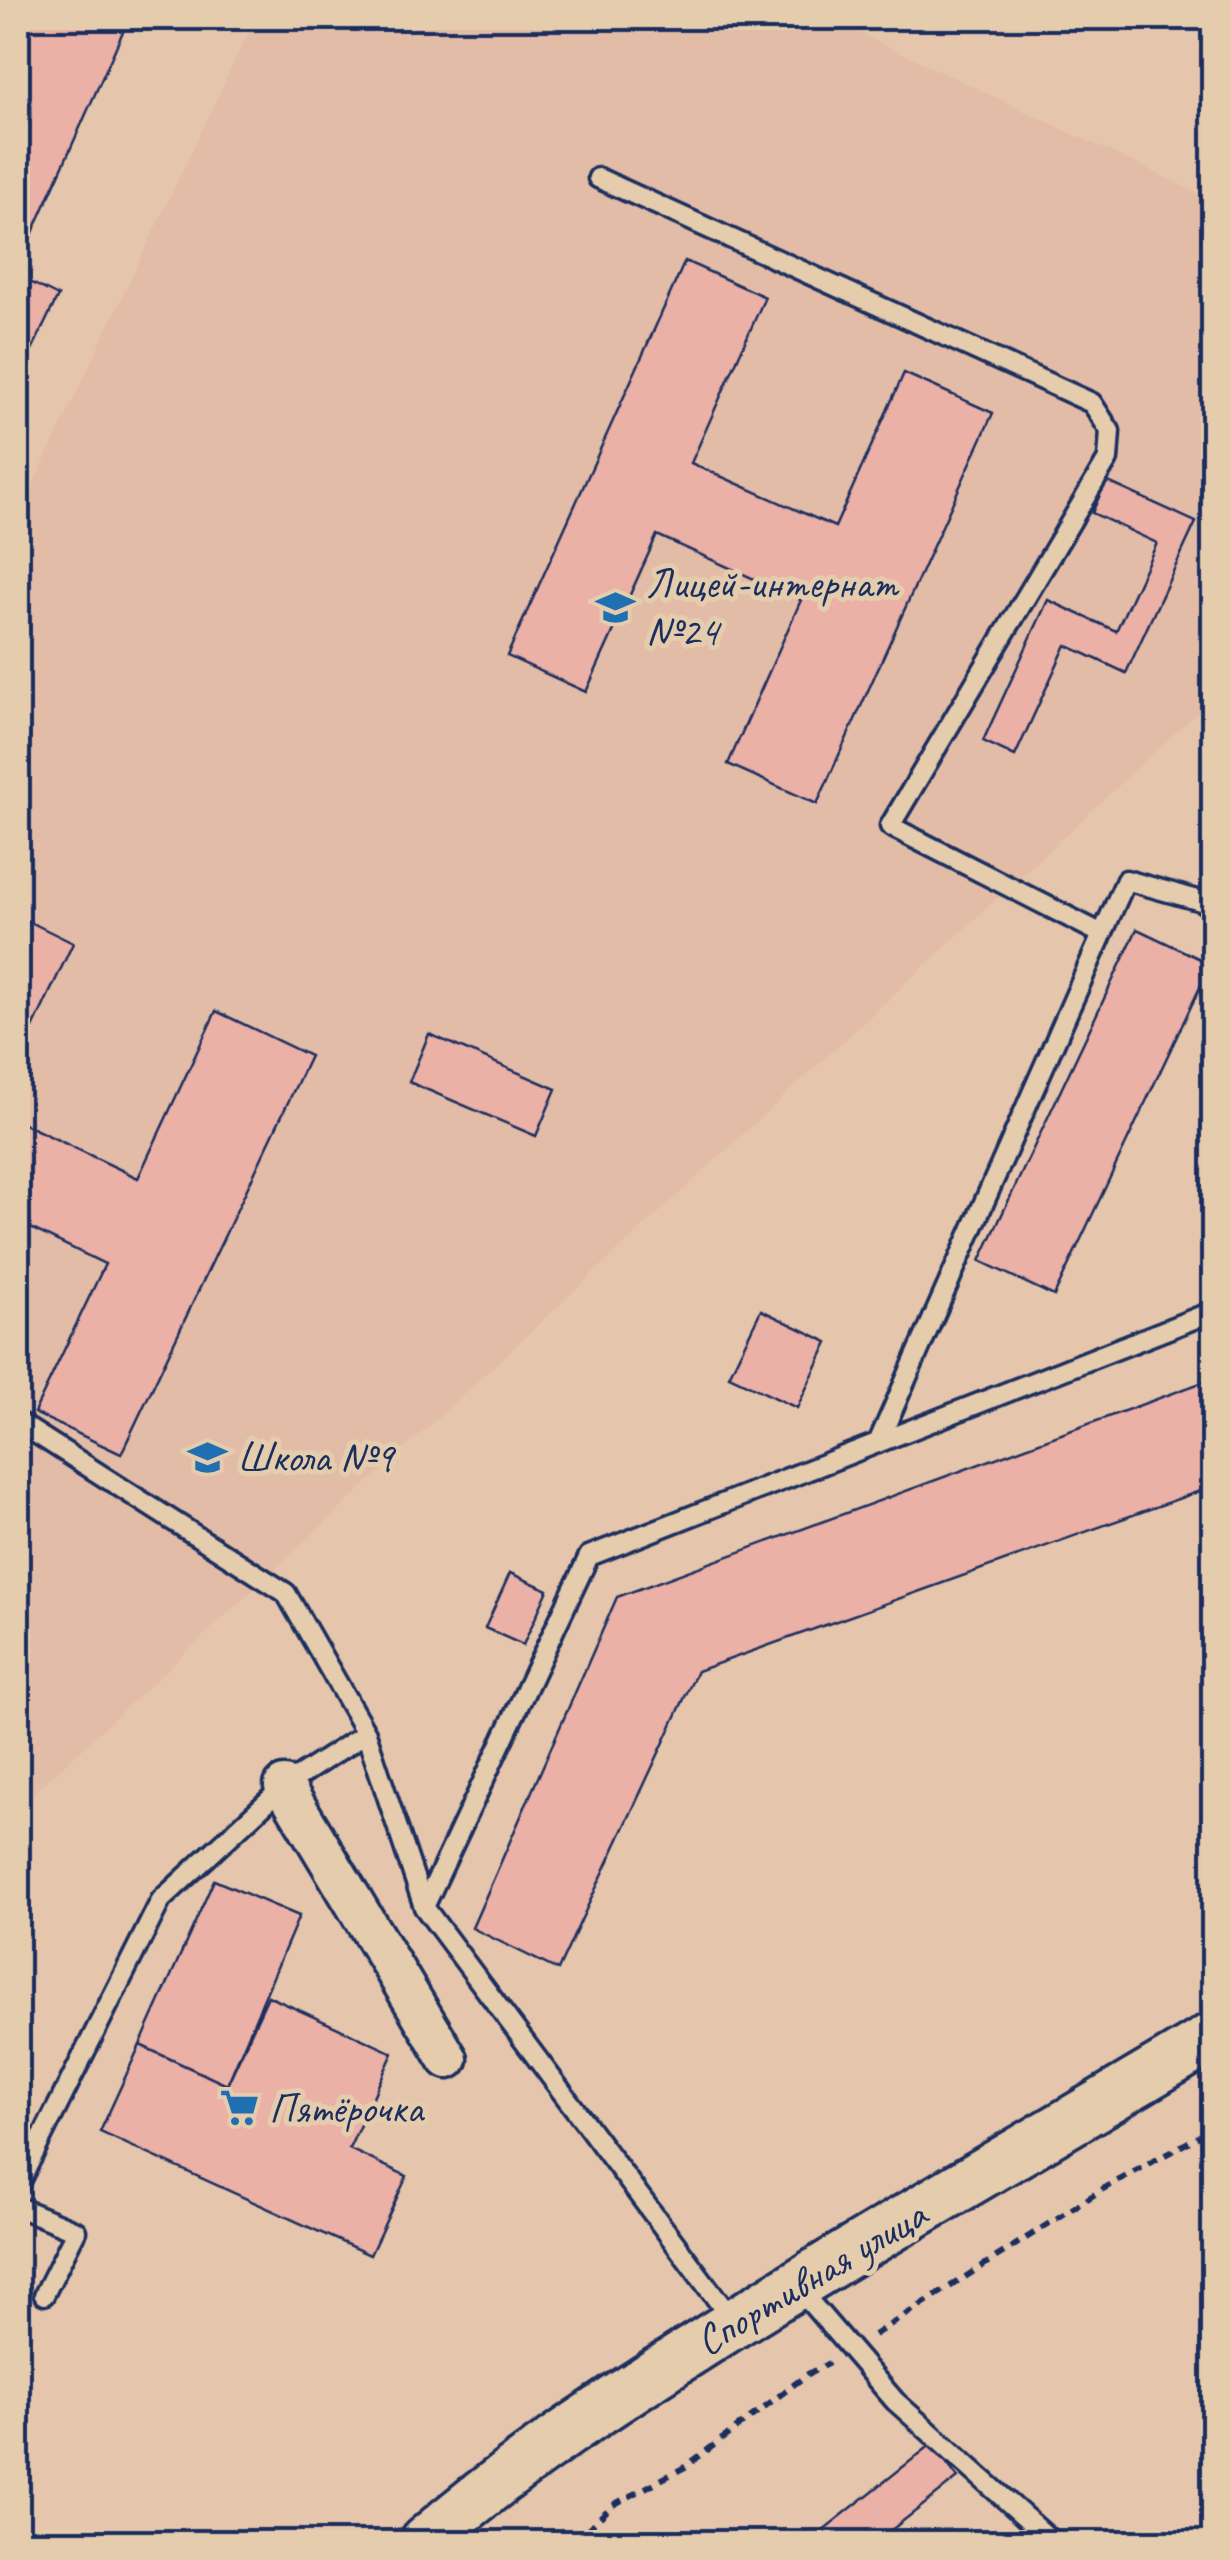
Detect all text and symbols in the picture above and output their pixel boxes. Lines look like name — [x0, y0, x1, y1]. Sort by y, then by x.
place label: Лицей-интернат №24 — [646, 557, 900, 658]
school or university icon: Лицей-интернат №24 — [595, 586, 637, 628]
place label: Школа №9 — [237, 1431, 397, 1484]
school or university icon: Школа №9 — [186, 1436, 228, 1478]
place label: Пятёрочка — [269, 2082, 426, 2135]
supermarket icon: Пятёрочка — [218, 2087, 260, 2129]
street label: Спортивная улица — [686, 2187, 938, 2368]

